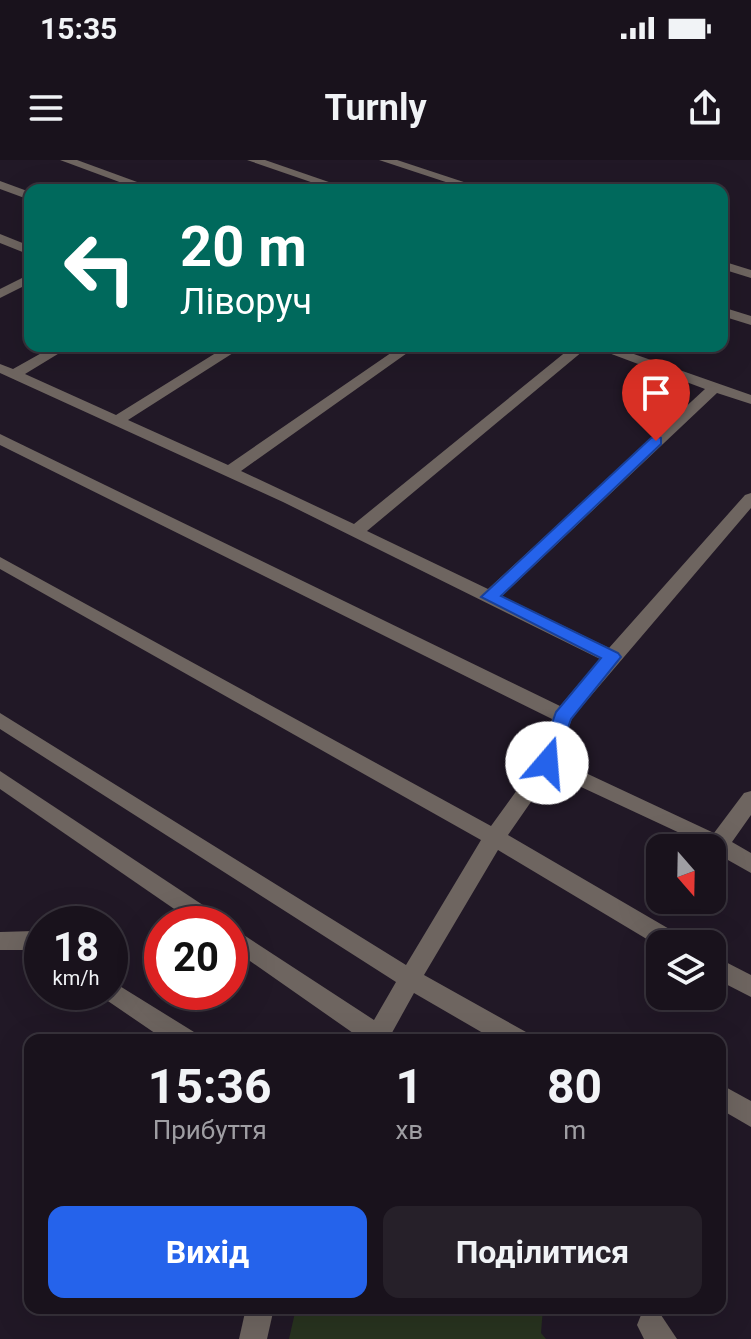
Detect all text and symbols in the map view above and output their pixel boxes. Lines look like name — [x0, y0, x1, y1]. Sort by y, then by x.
text: 15:35 — [40, 11, 117, 46]
icon: menu — [24, 86, 68, 130]
icon: share — [683, 86, 727, 130]
text: Turnly — [324, 87, 427, 129]
text: 20 m — [180, 214, 307, 280]
icon: left — [48, 216, 152, 320]
text: Ліворуч — [180, 281, 312, 323]
pin — [622, 359, 690, 441]
icon: arrive — [634, 371, 678, 415]
position arrow — [505, 721, 589, 805]
north arrow — [646, 834, 726, 914]
map controls — [646, 834, 726, 1010]
speed limit sign: 20 — [144, 906, 248, 1010]
text: 18 — [53, 924, 99, 971]
button: layers — [646, 930, 726, 1010]
text: km/h — [53, 966, 99, 990]
text: 15:36 — [148, 1058, 272, 1115]
text: 1 — [396, 1058, 423, 1115]
text: 80 — [547, 1058, 602, 1115]
text: Прибуття — [153, 1115, 267, 1145]
text: хв — [395, 1115, 423, 1145]
text: m — [563, 1115, 586, 1145]
button: Вихід — [48, 1206, 367, 1298]
button: Поділитися — [383, 1206, 702, 1298]

